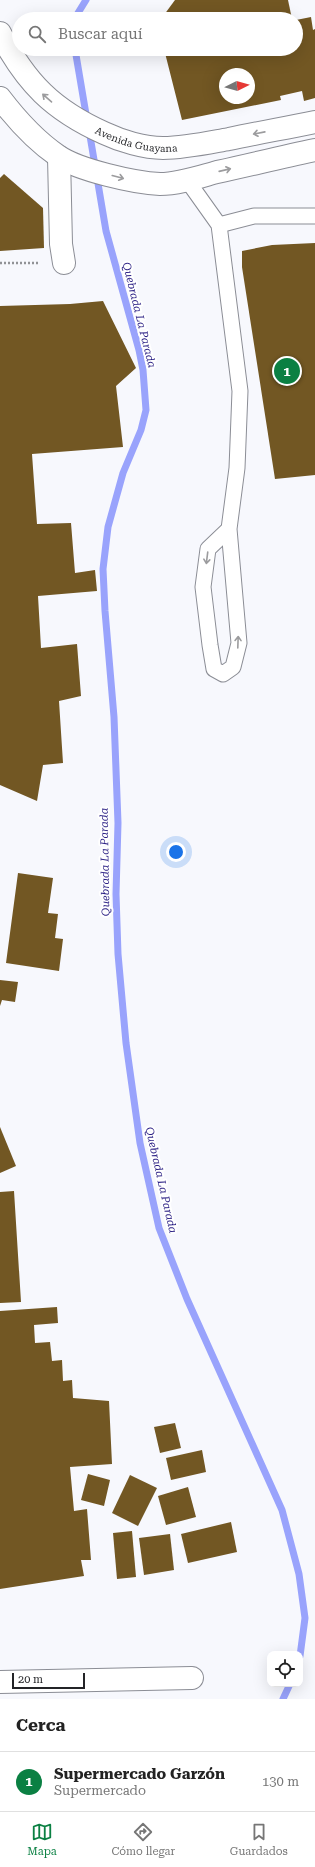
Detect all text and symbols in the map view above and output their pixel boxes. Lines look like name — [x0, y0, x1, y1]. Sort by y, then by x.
search box — [12, 12, 303, 56]
icon: search — [26, 23, 48, 45]
text: Buscar aquí — [58, 25, 142, 43]
north arrow — [219, 68, 255, 104]
one-way arrow — [42, 93, 53, 102]
street label: Avenida Guayana — [94, 124, 178, 154]
one-way arrow — [252, 129, 265, 137]
one-way arrow — [218, 166, 231, 174]
one-way arrow — [111, 174, 124, 182]
water label: Quebrada La Parada — [120, 261, 159, 370]
pin: 1 — [274, 356, 300, 386]
one-way arrow — [203, 552, 211, 565]
one-way arrow — [235, 635, 242, 648]
water label: Quebrada La Parada — [98, 807, 112, 916]
your location — [166, 842, 186, 862]
water label: Quebrada La Parada — [142, 1126, 180, 1235]
map controls — [267, 1651, 303, 1687]
button: locate — [267, 1651, 303, 1687]
scale bar — [12, 1671, 85, 1690]
text: 20 m — [18, 1673, 43, 1686]
text: Cerca — [16, 1715, 66, 1735]
text: Supermercado Garzón — [54, 1765, 225, 1783]
text: 1 — [25, 1774, 33, 1789]
text: 130 m — [262, 1774, 299, 1789]
text: Supermercado — [54, 1783, 146, 1798]
tab: Mapa — [27, 1821, 57, 1858]
tab: Cómo llegar — [111, 1821, 175, 1858]
tab: Guardados — [230, 1821, 288, 1858]

